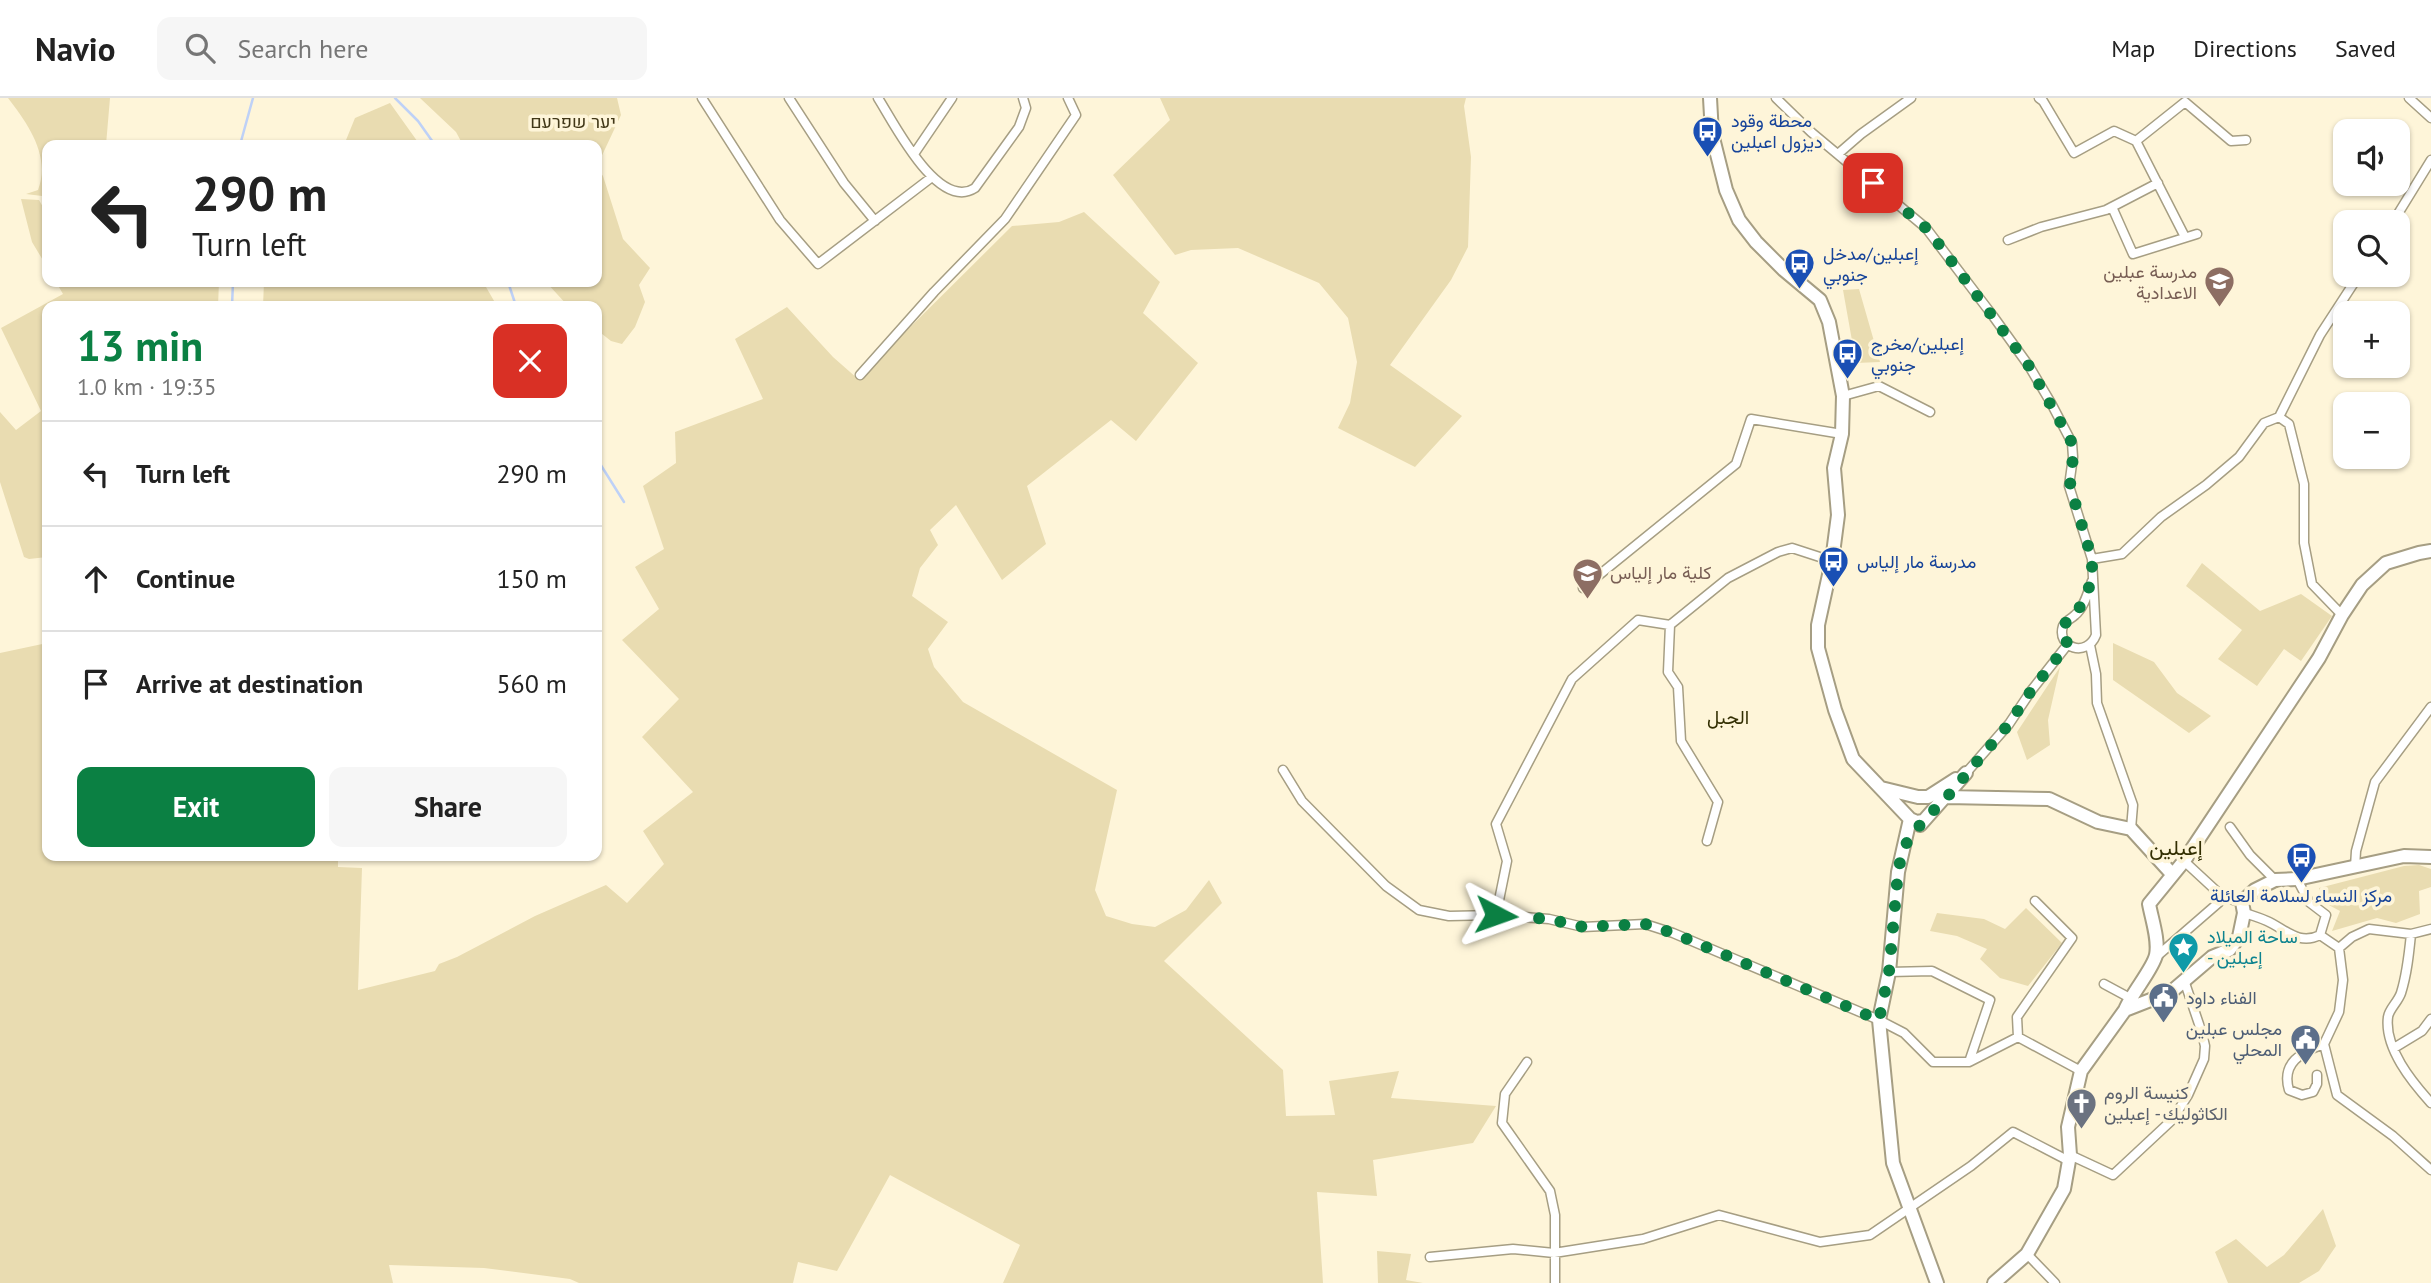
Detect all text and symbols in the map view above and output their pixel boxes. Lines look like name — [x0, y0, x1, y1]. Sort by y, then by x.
search box — [157, 17, 647, 80]
text: Navio — [35, 27, 115, 70]
icon: search — [181, 29, 219, 67]
text: Search here — [237, 32, 369, 65]
text: Map — [2111, 33, 2155, 64]
text: Directions — [2193, 33, 2297, 64]
text: Saved — [2335, 33, 2396, 64]
place label: محطة وقود ديزول اعبلين — [1731, 109, 1823, 153]
park label: יער שפרעם — [530, 110, 616, 133]
bus stop icon: محطة وقود ديزول اعبلين — [1691, 114, 1725, 158]
map controls — [2333, 119, 2410, 469]
button: sound — [2333, 119, 2410, 196]
pin — [1843, 153, 1903, 213]
text: 290 m — [192, 161, 327, 225]
icon: arrive — [1854, 164, 1892, 202]
icon: left — [77, 168, 168, 259]
button: search — [2333, 210, 2410, 287]
text: Turn left — [192, 223, 307, 265]
place label: إعبلين/مدخل جنوبي — [1823, 242, 1918, 290]
bus stop icon: إعبلين/مدخل جنوبي — [1783, 247, 1817, 291]
place label: مدرسة عبلين الاعدادية — [2103, 260, 2197, 304]
school or university icon: مدرسة عبلين الاعدادية — [2203, 265, 2237, 309]
button: + — [2333, 301, 2410, 378]
text: 13 min — [77, 318, 203, 373]
button: close — [493, 324, 567, 398]
place label: إعبلين/مخرج جنوبي — [1871, 332, 1964, 380]
bus stop icon: إعبلين/مخرج جنوبي — [1831, 337, 1865, 381]
text: 1.0 km · 19:35 — [77, 372, 216, 401]
button: − — [2333, 392, 2410, 469]
icon: left — [77, 455, 115, 493]
text: Turn left — [136, 457, 230, 490]
text: 290 m — [496, 457, 567, 490]
bus stop icon: مدرسة مار إلياس — [1817, 545, 1851, 589]
place label: مدرسة مار إلياس — [1857, 550, 1976, 574]
school or university icon: كلية مار إلياس — [1570, 556, 1604, 600]
icon: ahead — [77, 560, 115, 598]
place label: كلية مار إلياس — [1610, 561, 1712, 585]
text: Continue — [136, 562, 235, 595]
text: 150 m — [496, 562, 567, 595]
icon: arrive — [77, 665, 115, 703]
text: Arrive at destination — [136, 667, 363, 700]
text: 560 m — [496, 667, 567, 700]
district label: الجبل — [1707, 705, 1749, 729]
button: Exit — [77, 767, 315, 847]
button: Share — [329, 767, 567, 847]
district label: إعبلين — [2149, 834, 2203, 862]
bus stop icon: مركز النساء لسلامة العائلة — [2284, 841, 2318, 885]
position arrow — [1459, 878, 1533, 952]
place label: مركز النساء لسلامة العائلة — [2210, 884, 2392, 907]
place label: ساحة الميلاد - إعبلين — [2207, 925, 2298, 970]
place icon: ساحة الميلاد - إعبلين — [2167, 930, 2201, 974]
public building icon: الفناء داود — [2146, 981, 2180, 1025]
place label: الفناء داود — [2186, 986, 2257, 1009]
place label: مجلس عبلين المحلي — [2186, 1017, 2282, 1065]
public building icon: مجلس عبلين المحلي — [2288, 1022, 2322, 1066]
place label: كنيسة الروم الكاثوليك - إعبلين — [2104, 1081, 2228, 1126]
church icon: كنيسة الروم الكاثوليك - إعبلين — [2064, 1086, 2098, 1130]

